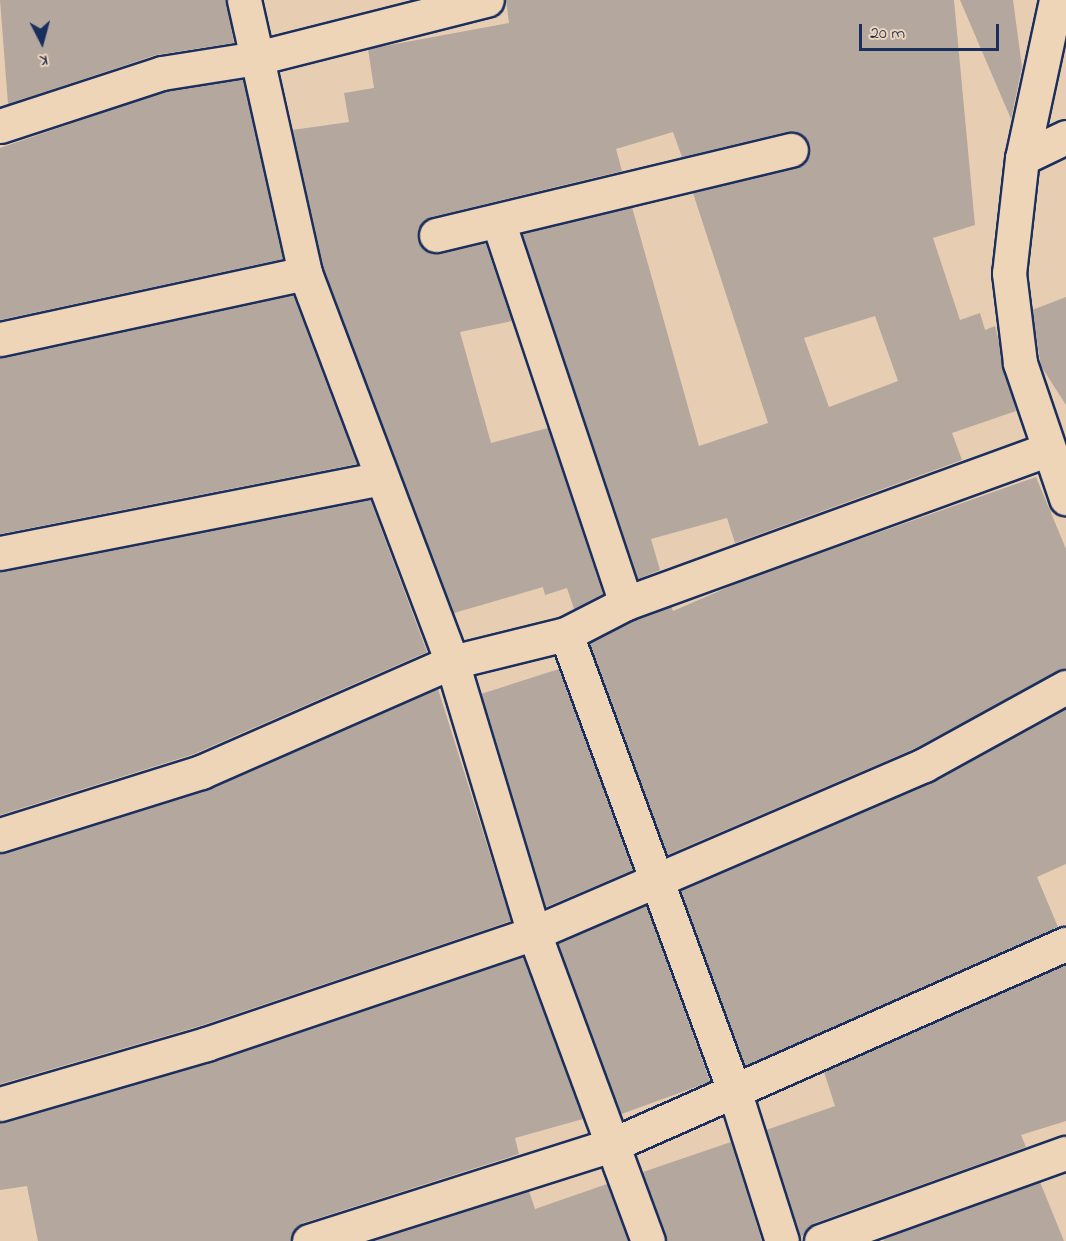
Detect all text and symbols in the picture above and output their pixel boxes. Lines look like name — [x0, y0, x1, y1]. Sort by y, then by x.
north arrow — [12, 12, 72, 72]
scale bar — [862, 12, 1002, 50]
text: 20 m — [870, 21, 905, 47]
text: K — [39, 48, 49, 72]

